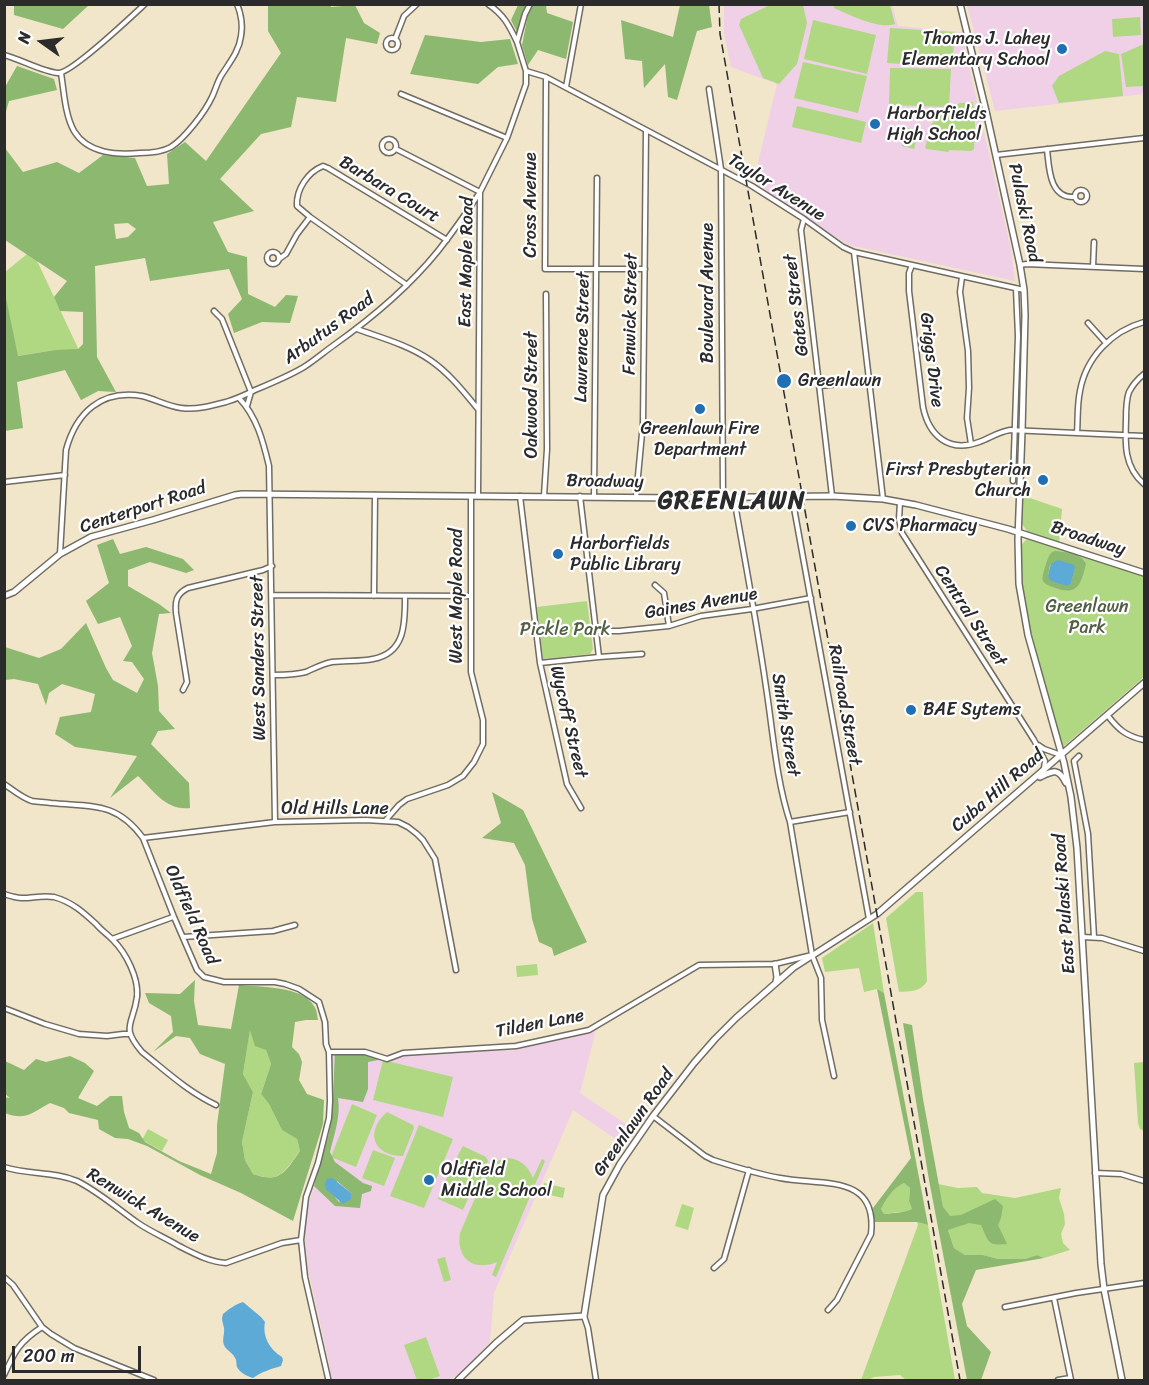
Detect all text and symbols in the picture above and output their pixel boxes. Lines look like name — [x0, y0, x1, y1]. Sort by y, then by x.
north arrow — [12, 12, 72, 72]
place label: Thomas J. Lahey Elementary School — [901, 28, 1050, 70]
text: N — [9, 29, 39, 46]
marker: Thomas J. Lahey Elementary School — [1055, 42, 1069, 56]
place label: Harborfields High School — [887, 103, 986, 146]
marker: Harborfields High School — [868, 117, 882, 131]
street label: Taylor Avenue — [723, 150, 829, 226]
street label: Barbara Court — [335, 152, 443, 228]
street label: Cross Avenue — [520, 152, 542, 258]
street label: Pulaski Road — [1003, 161, 1045, 265]
street label: East Maple Road — [455, 196, 479, 328]
street label: Boulevard Avenue — [697, 223, 719, 363]
street label: Fenwick Street — [619, 253, 643, 375]
street label: Gates Street — [780, 253, 814, 357]
street label: Lawrence Street — [571, 271, 595, 403]
street label: Arbutus Road — [279, 289, 379, 369]
street label: Griggs Drive — [914, 311, 948, 409]
street label: Oakwood Street — [521, 331, 543, 459]
place label: Greenlawn — [798, 370, 881, 392]
marker: Greenlawn — [775, 372, 793, 390]
marker: Greenlawn Fire Department — [693, 402, 707, 416]
place label: Greenlawn Fire Department — [640, 418, 760, 460]
place label: First Presbyterian Church — [886, 459, 1031, 502]
street label: Broadway — [566, 471, 644, 493]
marker: First Presbyterian Church — [1036, 473, 1050, 487]
street label: Centerport Road — [77, 477, 209, 539]
district label: GREENLAWN — [658, 488, 806, 516]
place label: CVS Pharmacy — [863, 515, 977, 537]
street label: Broadway — [1048, 517, 1128, 561]
marker: CVS Pharmacy — [844, 519, 858, 533]
street label: West Maple Road — [446, 529, 468, 663]
place label: Harborfields Public Library — [570, 533, 681, 576]
marker: Harborfields Public Library — [551, 547, 565, 561]
street label: Central Street — [929, 561, 1011, 671]
street label: West Sanders Street — [247, 575, 271, 741]
street label: Gaines Avenue — [643, 583, 759, 625]
park label: Greenlawn Park — [1045, 596, 1129, 638]
park label: Pickle Park — [520, 619, 610, 641]
street label: Railroad Street — [823, 643, 865, 767]
street label: Wycoff Street — [545, 664, 591, 780]
street label: Smith Street — [766, 672, 804, 778]
place label: BAE Sytems — [923, 699, 1021, 721]
marker: BAE Sytems — [904, 703, 918, 717]
street label: Cuba Hill Road — [947, 745, 1049, 837]
street label: Old Hills Lane — [281, 798, 389, 820]
street label: East Pulaski Road — [1049, 833, 1081, 975]
street label: Oldfield Road — [159, 862, 223, 968]
street label: Tilden Lane — [494, 1005, 586, 1043]
street label: Greenlawn Road — [589, 1065, 679, 1181]
place label: Oldfield Middle School — [441, 1159, 552, 1202]
street label: Renwick Avenue — [83, 1164, 203, 1248]
marker: Oldfield Middle School — [422, 1173, 436, 1187]
scale bar — [15, 1334, 144, 1372]
text: 200 m — [23, 1340, 75, 1372]

